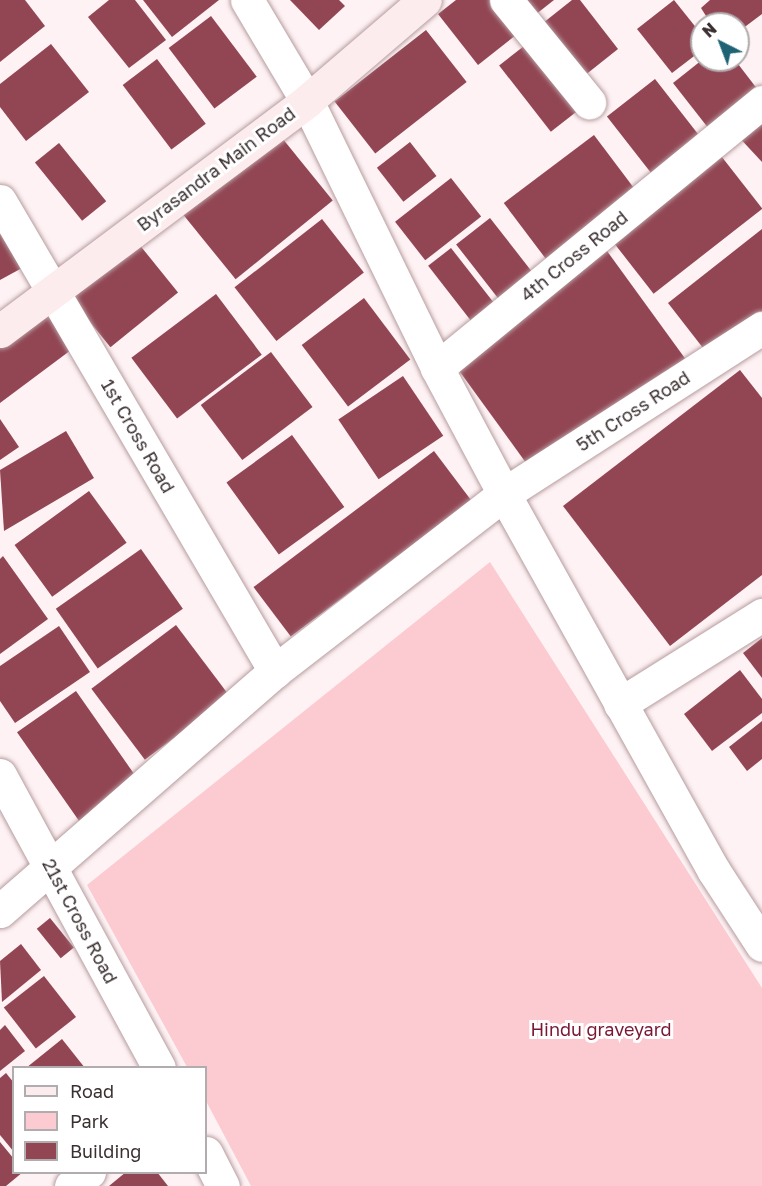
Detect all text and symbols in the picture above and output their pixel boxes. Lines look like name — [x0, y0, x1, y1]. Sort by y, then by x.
north arrow — [690, 12, 750, 72]
text: N — [698, 19, 721, 42]
street label: Byrasandra Main Road — [133, 102, 299, 236]
street label: 4th Cross Road — [516, 206, 632, 306]
street label: 5th Cross Road — [572, 366, 694, 456]
street label: 1st Cross Road — [97, 375, 179, 497]
street label: 21st Cross Road — [38, 855, 122, 987]
park label: Hindu graveyard — [530, 1018, 672, 1040]
legend — [12, 1066, 207, 1174]
text: Road — [70, 1080, 114, 1102]
text: Park — [70, 1110, 109, 1132]
text: Building — [70, 1140, 141, 1162]

